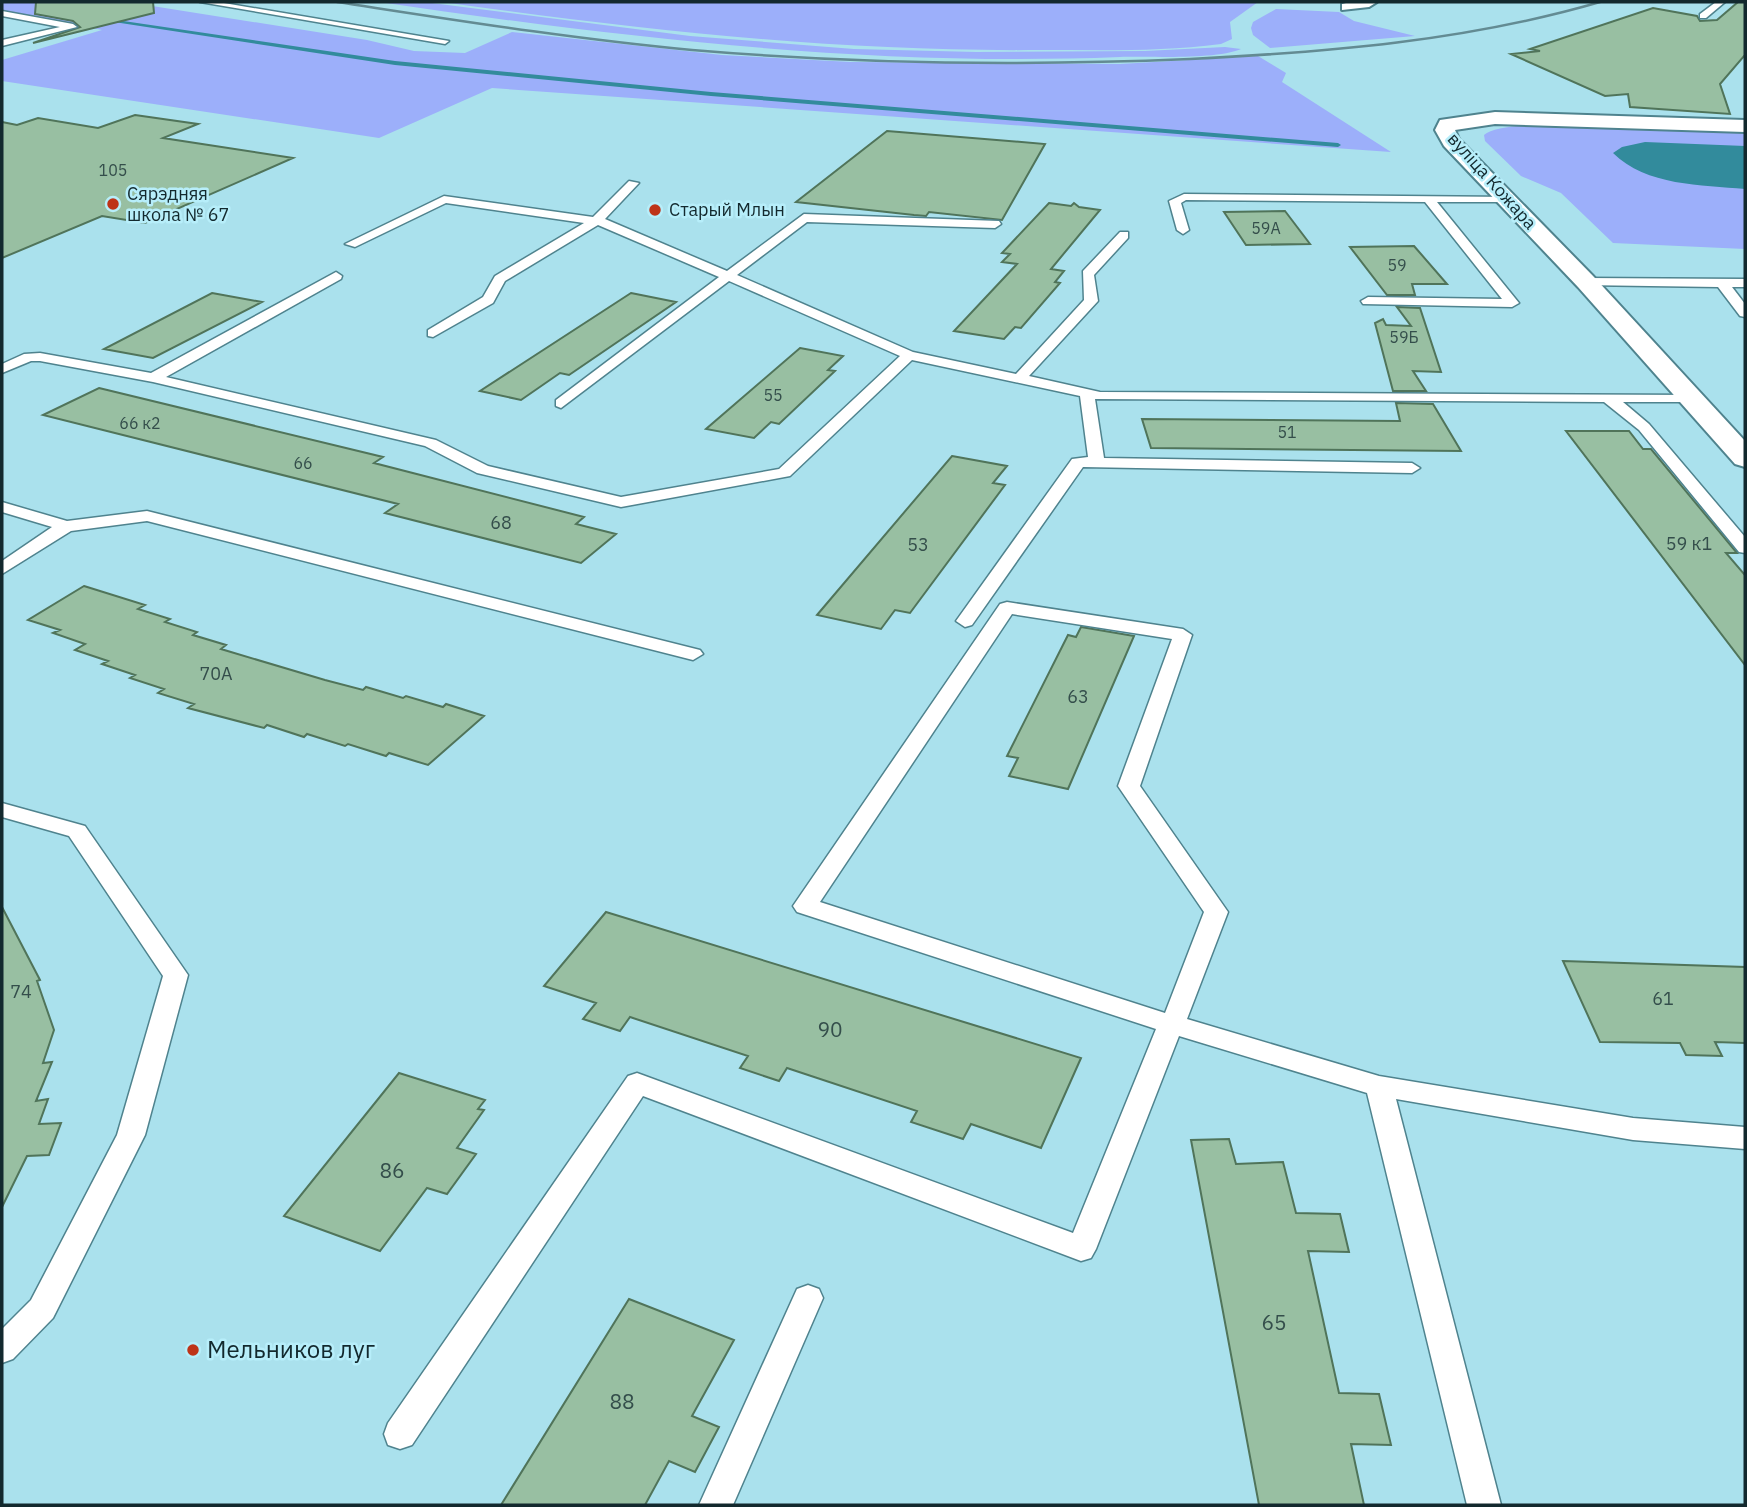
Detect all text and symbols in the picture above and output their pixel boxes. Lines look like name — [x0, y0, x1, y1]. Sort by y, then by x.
street label: вуліца Кожара — [1443, 127, 1542, 234]
house number: 105 — [99, 160, 127, 180]
place label: Сярэдняя школа № 67 — [127, 182, 229, 226]
marker: Сярэдняя школа № 67 — [105, 196, 121, 212]
place label: Старый Млын — [669, 198, 785, 221]
marker: Старый Млын — [647, 202, 663, 218]
house number: 59А — [1251, 218, 1281, 238]
house number: 59 — [1387, 255, 1407, 275]
house number: 59Б — [1389, 327, 1419, 347]
house number: 55 — [763, 385, 783, 405]
house number: 66 к2 — [119, 413, 161, 433]
house number: 51 — [1277, 422, 1297, 442]
house number: 66 — [293, 453, 313, 473]
house number: 68 — [490, 511, 512, 534]
house number: 59 к1 — [1666, 532, 1712, 555]
house number: 53 — [907, 533, 929, 556]
house number: 70А — [199, 662, 233, 685]
house number: 63 — [1067, 685, 1089, 708]
house number: 74 — [10, 980, 32, 1003]
house number: 61 — [1652, 987, 1674, 1010]
house number: 90 — [817, 1015, 843, 1043]
house number: 86 — [379, 1156, 405, 1184]
house number: 65 — [1261, 1308, 1287, 1336]
place label: Мельников луг — [207, 1333, 375, 1365]
marker: Мельников луг — [185, 1342, 201, 1358]
house number: 88 — [609, 1387, 635, 1415]

